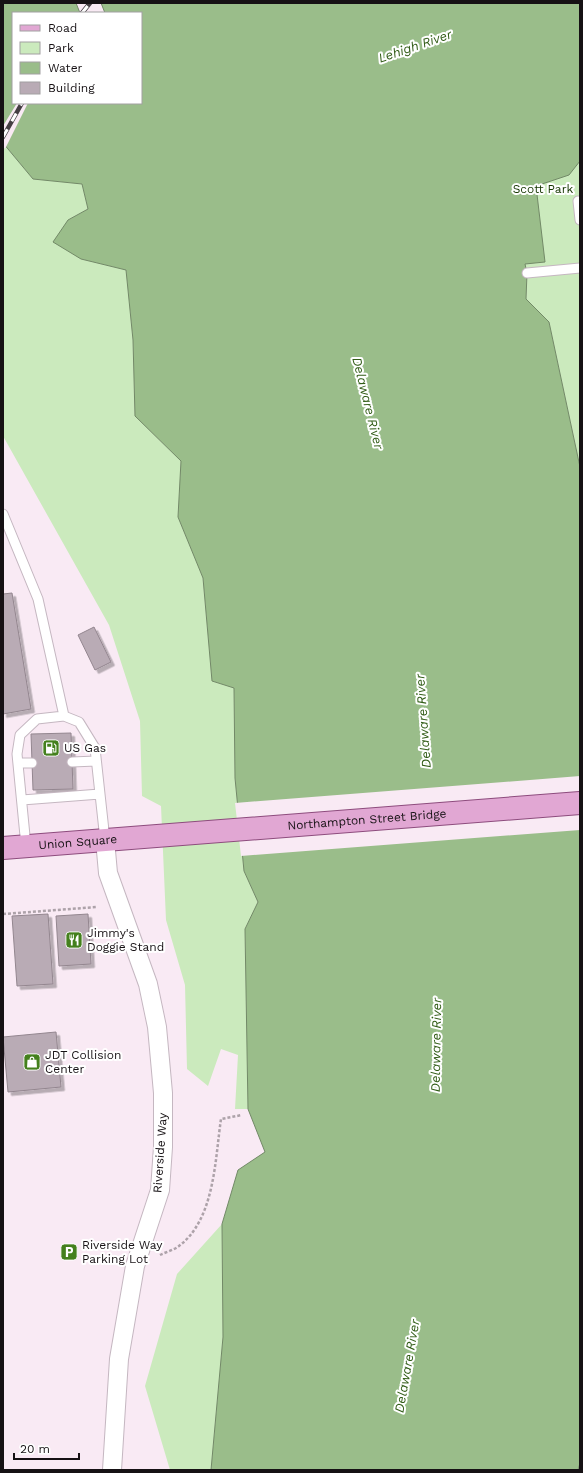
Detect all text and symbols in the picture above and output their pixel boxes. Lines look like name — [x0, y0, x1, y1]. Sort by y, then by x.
legend — [12, 12, 142, 104]
text: Road — [48, 21, 77, 35]
water label: Lehigh River — [376, 26, 455, 66]
text: Park — [48, 41, 74, 55]
text: Water — [48, 61, 83, 75]
text: Building — [48, 81, 95, 95]
park label: Scott Park — [513, 182, 574, 196]
water label: Delaware River — [349, 355, 387, 451]
water label: Delaware River — [412, 673, 434, 769]
fuel station icon: US Gas — [41, 738, 61, 758]
place label: US Gas — [64, 741, 106, 755]
street label: Northampton Street Bridge — [287, 806, 447, 833]
street label: Union Square — [38, 832, 118, 852]
place label: Jimmy's Doggie Stand — [87, 926, 164, 954]
restaurant icon: Jimmy's Doggie Stand — [64, 930, 84, 950]
water label: Delaware River — [428, 997, 444, 1092]
place label: JDT Collision Center — [45, 1048, 121, 1076]
shop icon: JDT Collision Center — [22, 1052, 42, 1072]
street label: Riverside Way — [150, 1112, 170, 1194]
place label: Riverside Way Parking Lot — [82, 1238, 163, 1266]
parking icon: Riverside Way Parking Lot — [59, 1242, 79, 1262]
water label: Delaware River — [391, 1317, 423, 1414]
scale bar — [14, 1435, 79, 1461]
text: 20 m — [20, 1442, 50, 1456]

